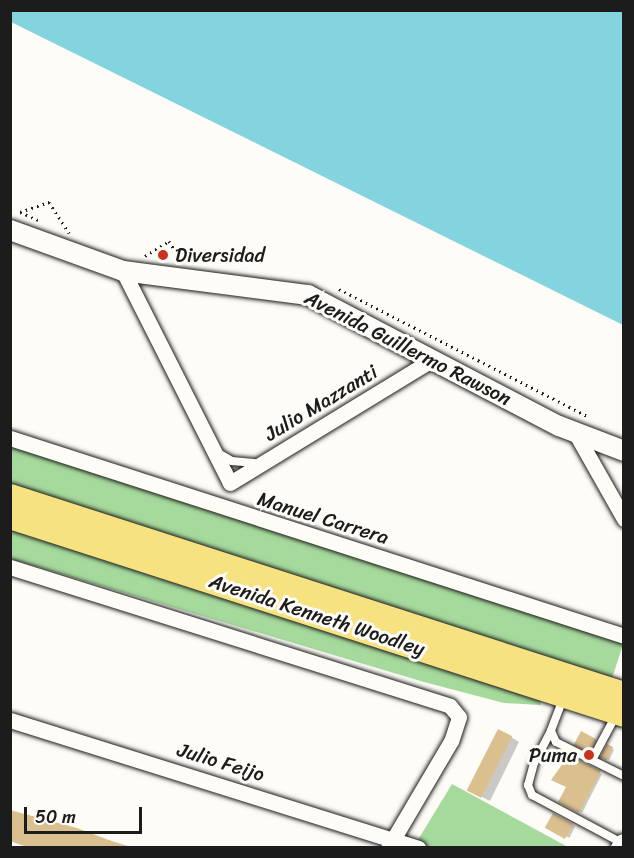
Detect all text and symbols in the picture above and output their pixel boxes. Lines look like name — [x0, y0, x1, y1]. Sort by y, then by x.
place label: Diversidad — [175, 243, 265, 267]
marker: Diversidad — [156, 248, 170, 262]
street label: Avenida Guillermo Rawson — [300, 285, 516, 411]
street label: Julio Mazzanti — [260, 360, 382, 446]
street label: Manuel Carrera — [255, 487, 391, 549]
street label: Avenida Kenneth Woodley — [206, 569, 428, 661]
street label: Julio Feijo — [175, 737, 267, 787]
place label: Puma — [529, 743, 577, 767]
marker: Puma — [582, 748, 596, 762]
scale bar — [27, 795, 146, 833]
text: 50 m — [35, 801, 76, 833]

